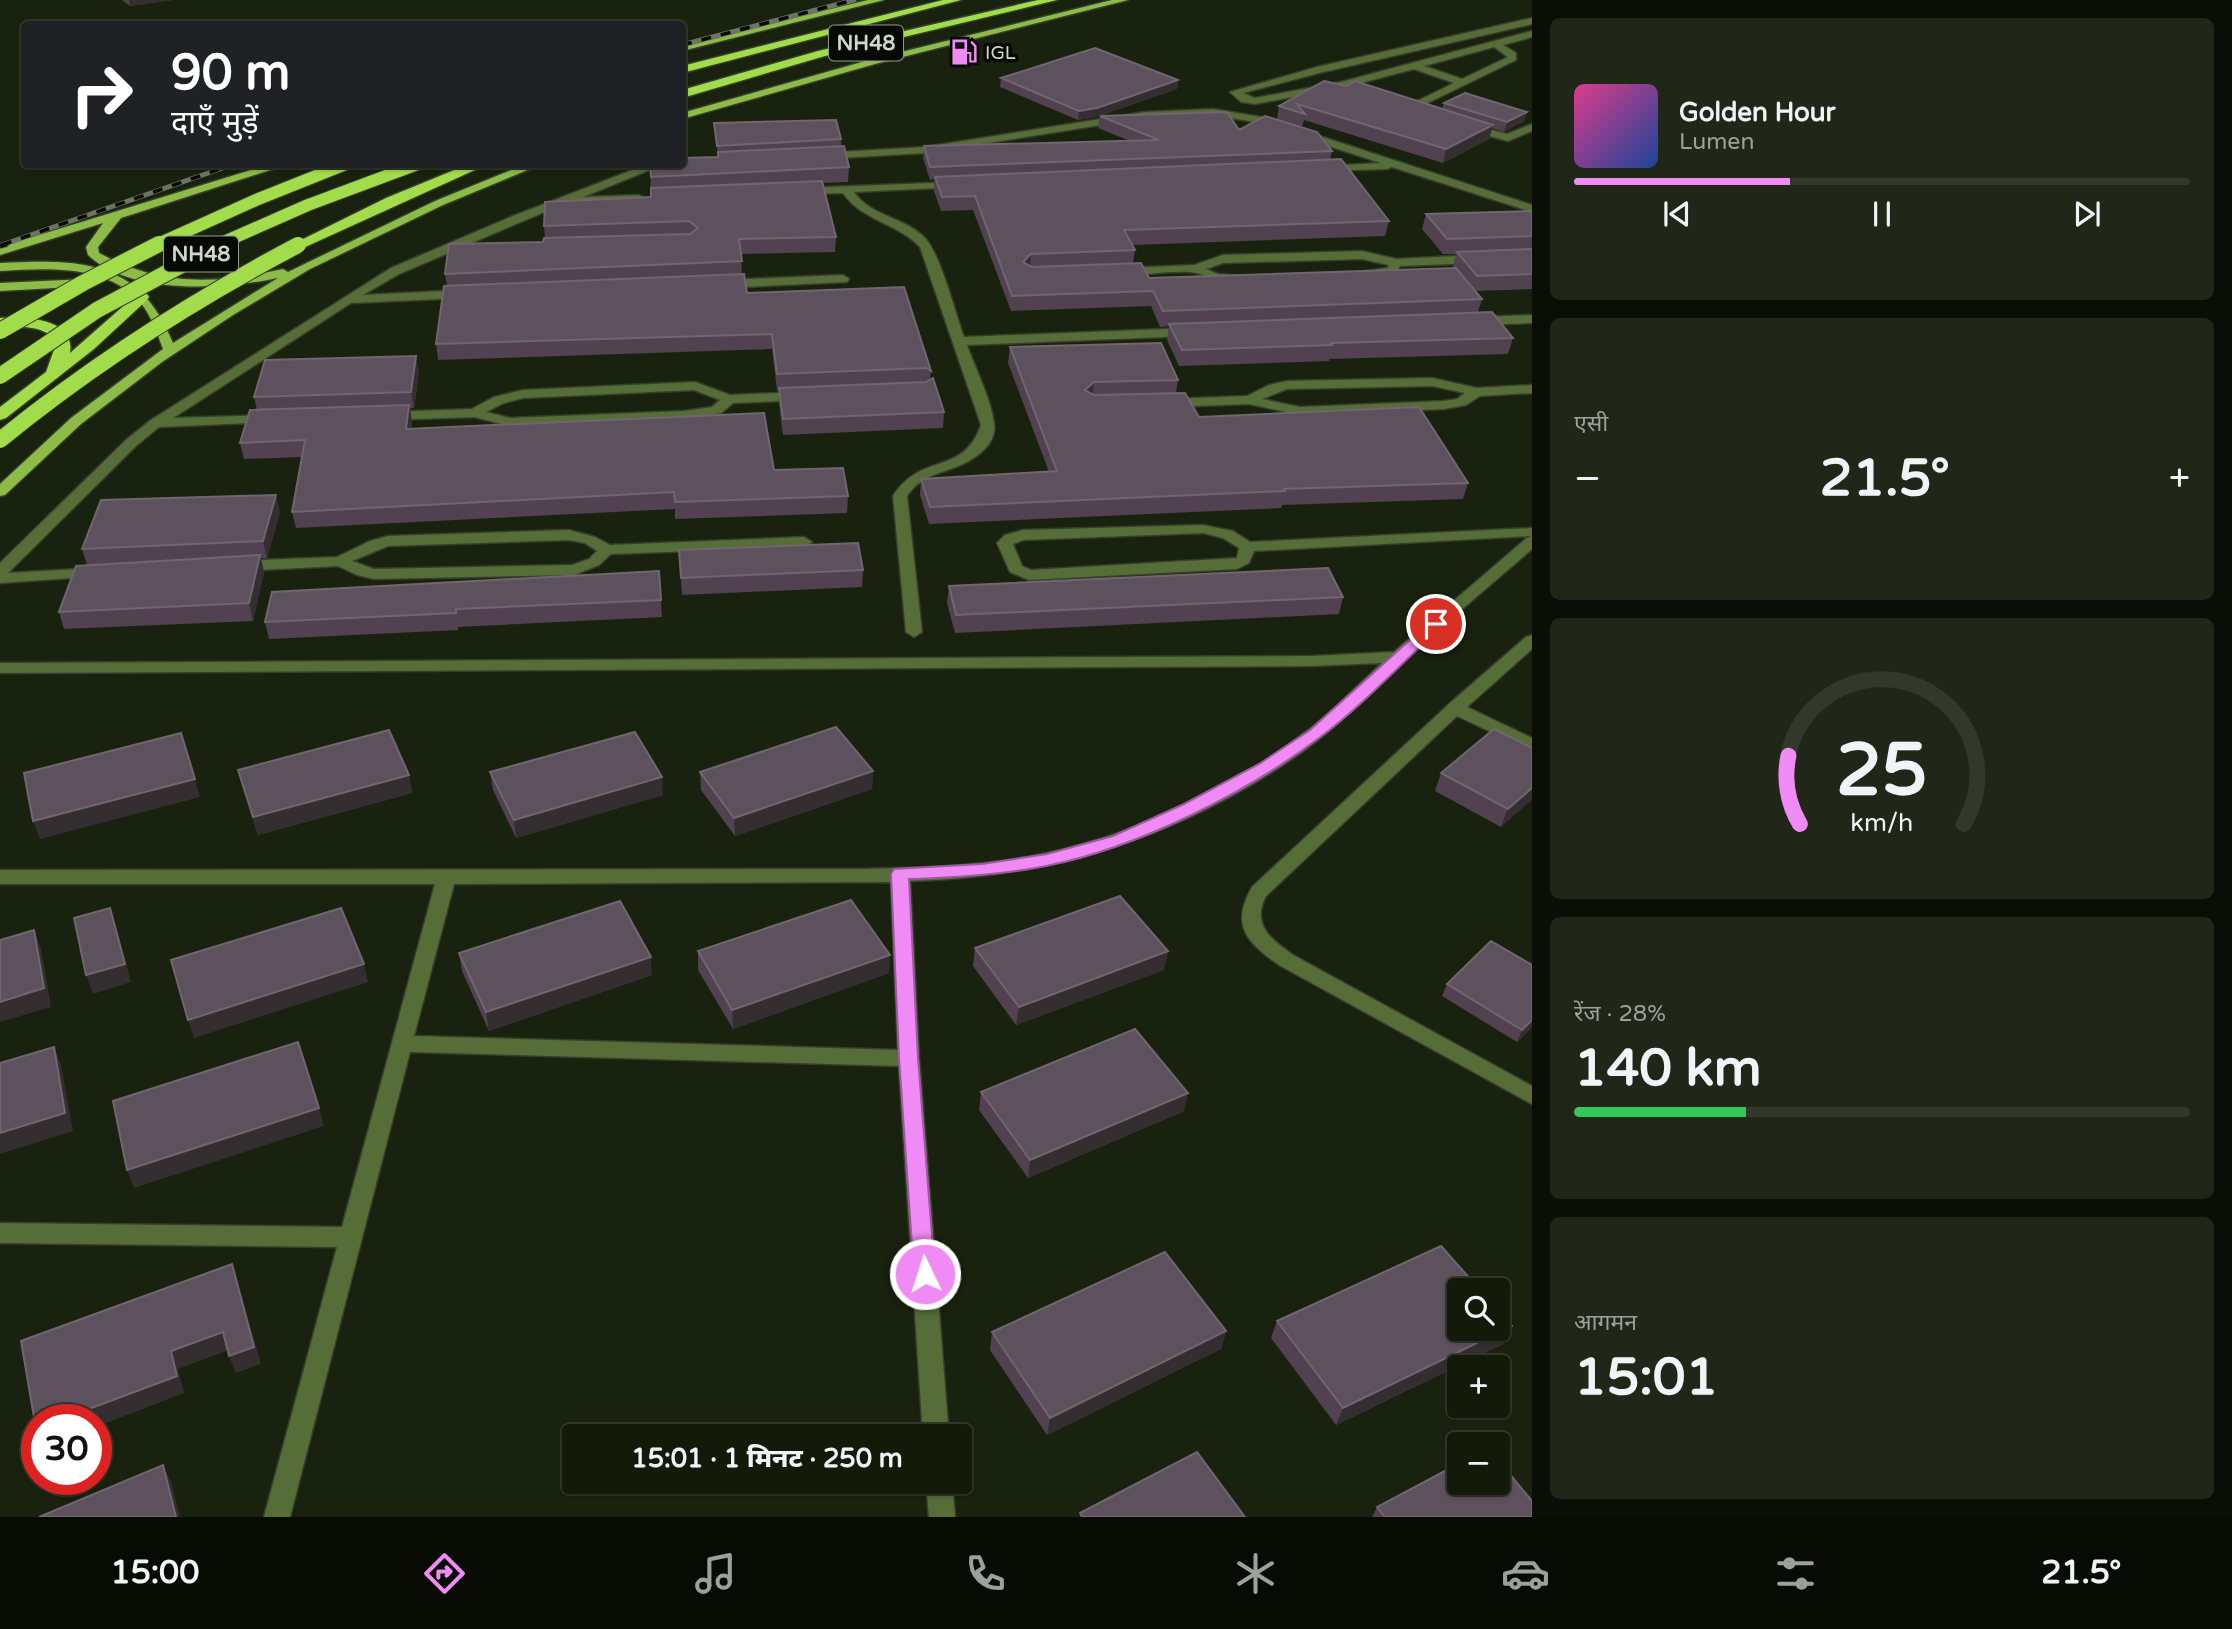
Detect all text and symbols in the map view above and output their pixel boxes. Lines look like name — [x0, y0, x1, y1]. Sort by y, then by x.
road number: NH48 — [829, 26, 903, 60]
fuel station icon: IGL — [949, 37, 979, 67]
place label: IGL — [985, 42, 1016, 64]
text: 90 m — [171, 44, 290, 103]
icon: right — [56, 49, 147, 140]
text: Golden Hour — [1679, 97, 1836, 128]
text: दाएँ मुड़ें — [171, 104, 259, 142]
text: Lumen — [1679, 128, 1754, 156]
icon: previous — [1658, 195, 1696, 233]
icon: pause — [1863, 195, 1901, 233]
icon: next — [2068, 195, 2106, 233]
road number: NH48 — [164, 236, 238, 272]
text: एसी — [1574, 410, 1608, 438]
text: 21.5° — [1820, 447, 1950, 510]
text: − — [1574, 456, 1601, 502]
text: + — [2169, 456, 2190, 502]
pin — [1406, 594, 1466, 654]
icon: arrive — [1417, 605, 1455, 643]
text: 25 — [1836, 728, 1928, 816]
text: km/h — [1851, 808, 1913, 838]
text: रेंज · 28% — [1574, 1000, 1666, 1028]
text: 140 km — [1574, 1037, 1762, 1100]
position arrow — [888, 1237, 962, 1311]
map controls — [1447, 1278, 1510, 1495]
button: search — [1447, 1278, 1510, 1341]
text: आगमन — [1574, 1309, 1637, 1337]
text: 15:01 — [1574, 1346, 1718, 1409]
button: + — [1447, 1355, 1510, 1418]
speed limit sign: 30 — [21, 1404, 112, 1495]
button: − — [1447, 1432, 1510, 1495]
text: 15:01 · 1 मिनट · 250 m — [631, 1443, 903, 1474]
icon: directions — [420, 1549, 469, 1598]
icon: music — [691, 1549, 740, 1598]
icon: phone — [961, 1549, 1010, 1598]
icon: climate — [1231, 1549, 1280, 1598]
icon: car — [1501, 1549, 1550, 1598]
icon: filters — [1771, 1549, 1820, 1598]
text: 15:00 — [111, 1554, 199, 1592]
text: 21.5° — [2041, 1554, 2121, 1592]

